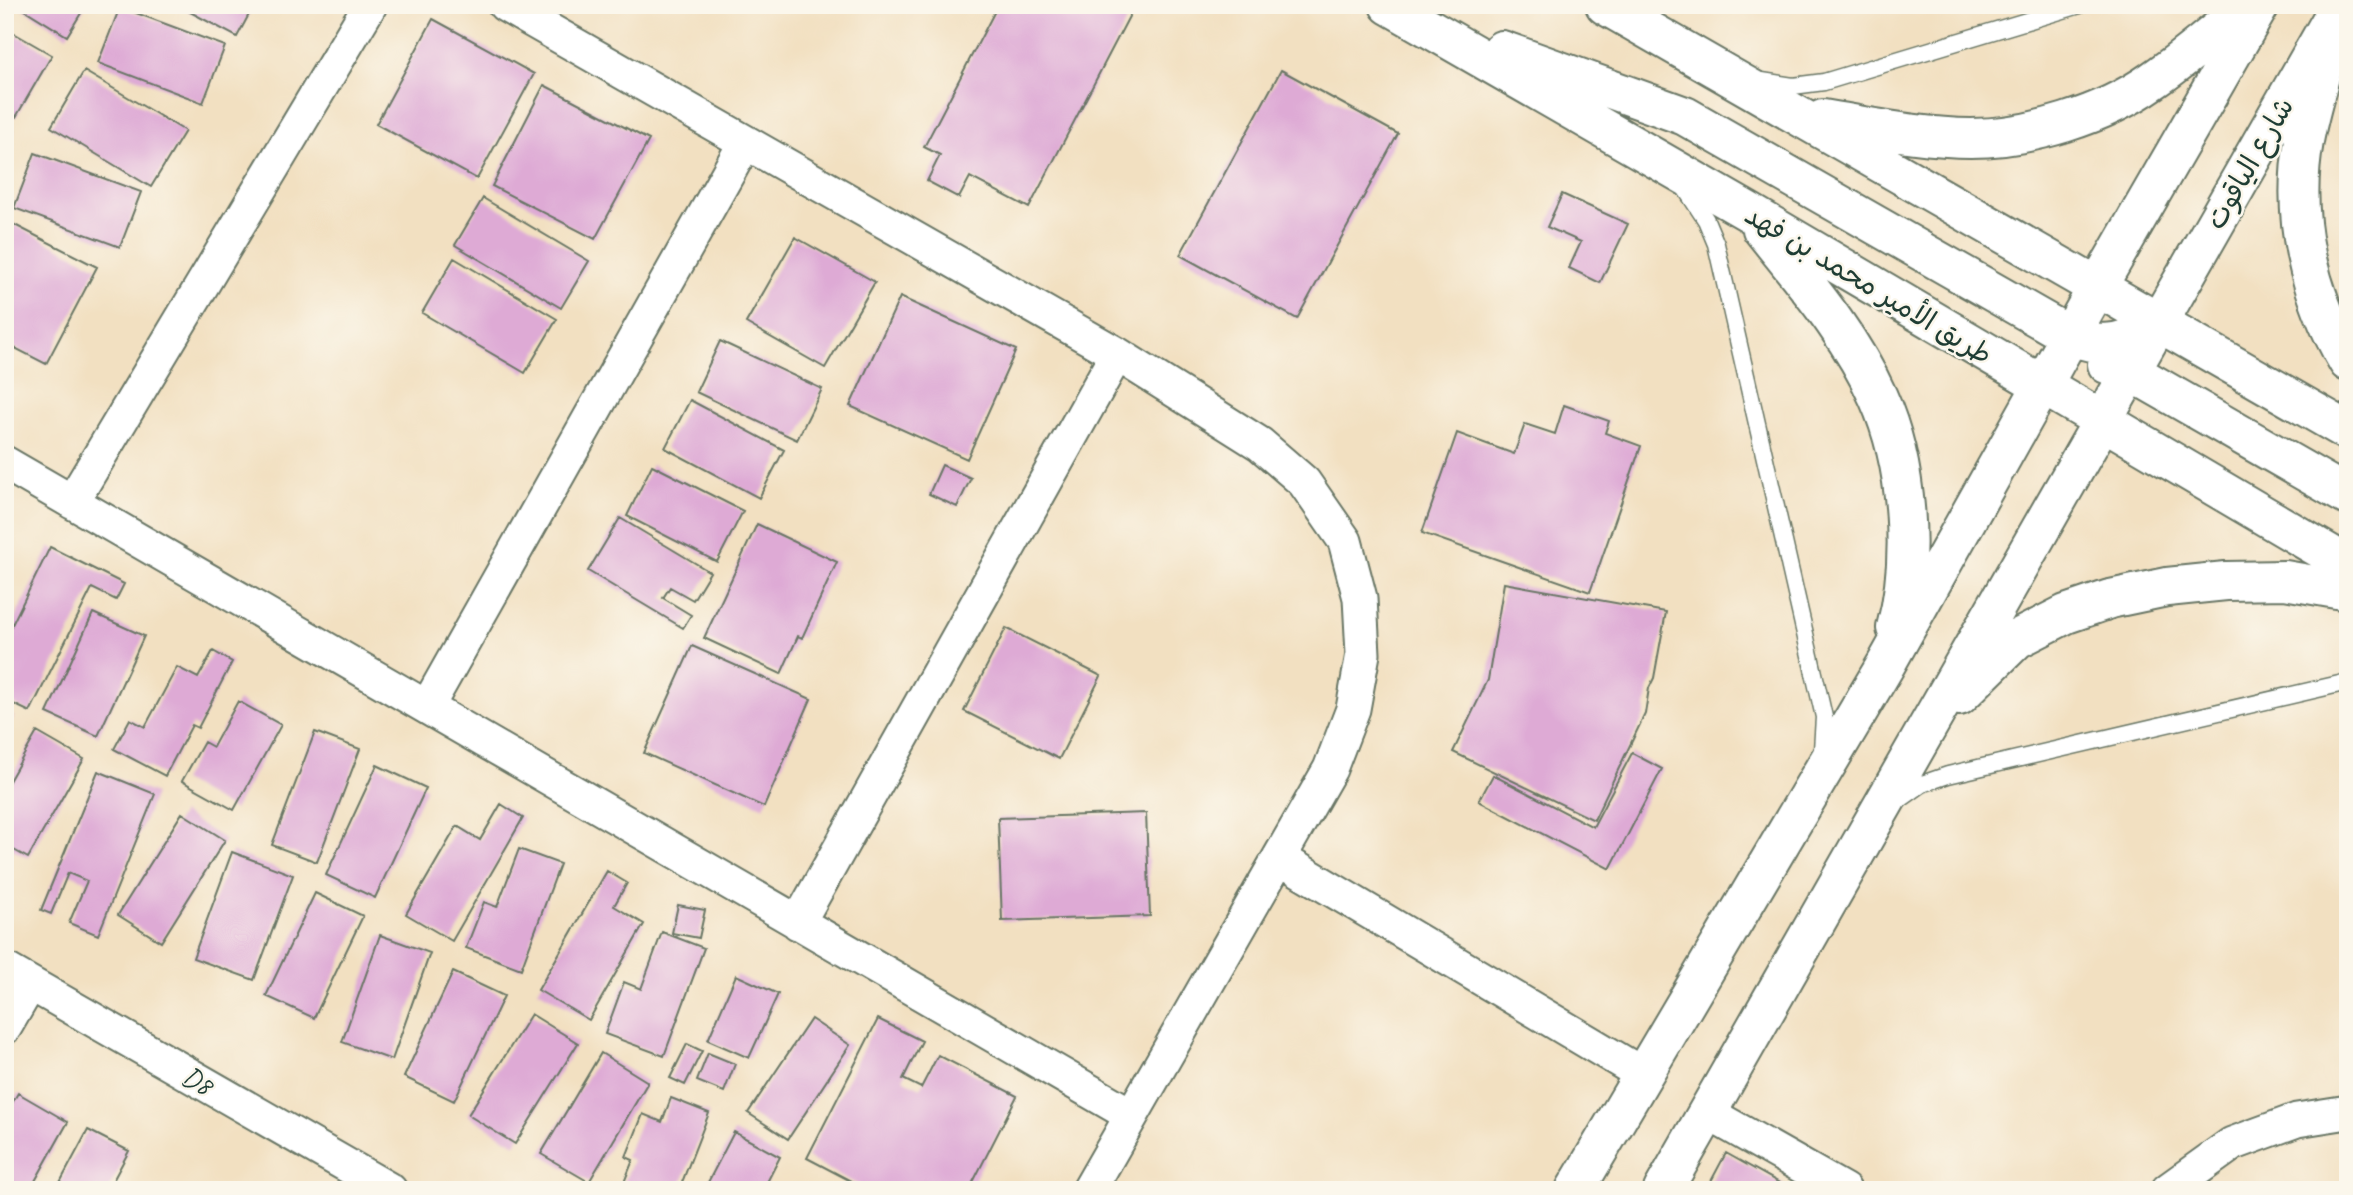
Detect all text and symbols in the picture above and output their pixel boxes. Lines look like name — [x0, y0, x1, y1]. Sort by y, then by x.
street label: شارع الياقوت — [2198, 91, 2303, 237]
street label: طريق الأمير محمد بن فهد — [1739, 196, 1999, 372]
street label: D8 — [177, 1058, 221, 1104]

